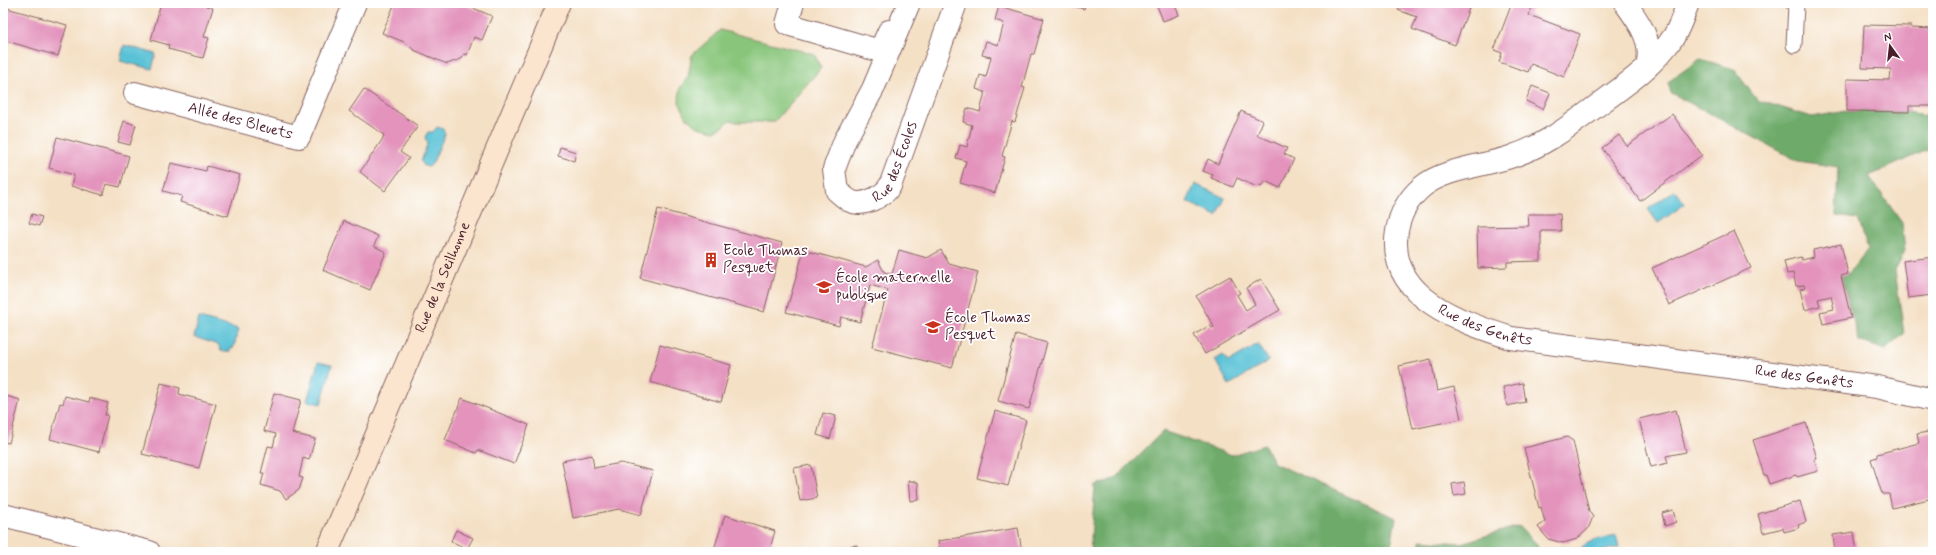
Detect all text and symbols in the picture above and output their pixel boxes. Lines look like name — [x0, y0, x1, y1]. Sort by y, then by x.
north arrow — [1870, 26, 1910, 66]
text: N — [1882, 30, 1893, 45]
street label: Allée des Bleuets — [186, 98, 295, 145]
street label: Rue des Écoles — [869, 119, 922, 208]
street label: Rue de la Seilhonne — [411, 219, 475, 336]
place label: Ecole Thomas Pesquet — [723, 241, 808, 278]
building icon: Ecole Thomas Pesquet — [702, 251, 720, 269]
place label: École maternelle publique — [836, 267, 951, 305]
school or university icon: École maternelle publique — [815, 278, 833, 296]
street label: Rue des Genêts — [1434, 300, 1534, 351]
place label: École Thomas Pesquet — [945, 307, 1031, 345]
school or university icon: École Thomas Pesquet — [924, 318, 942, 336]
street label: Rue des Genêts — [1754, 361, 1855, 394]

